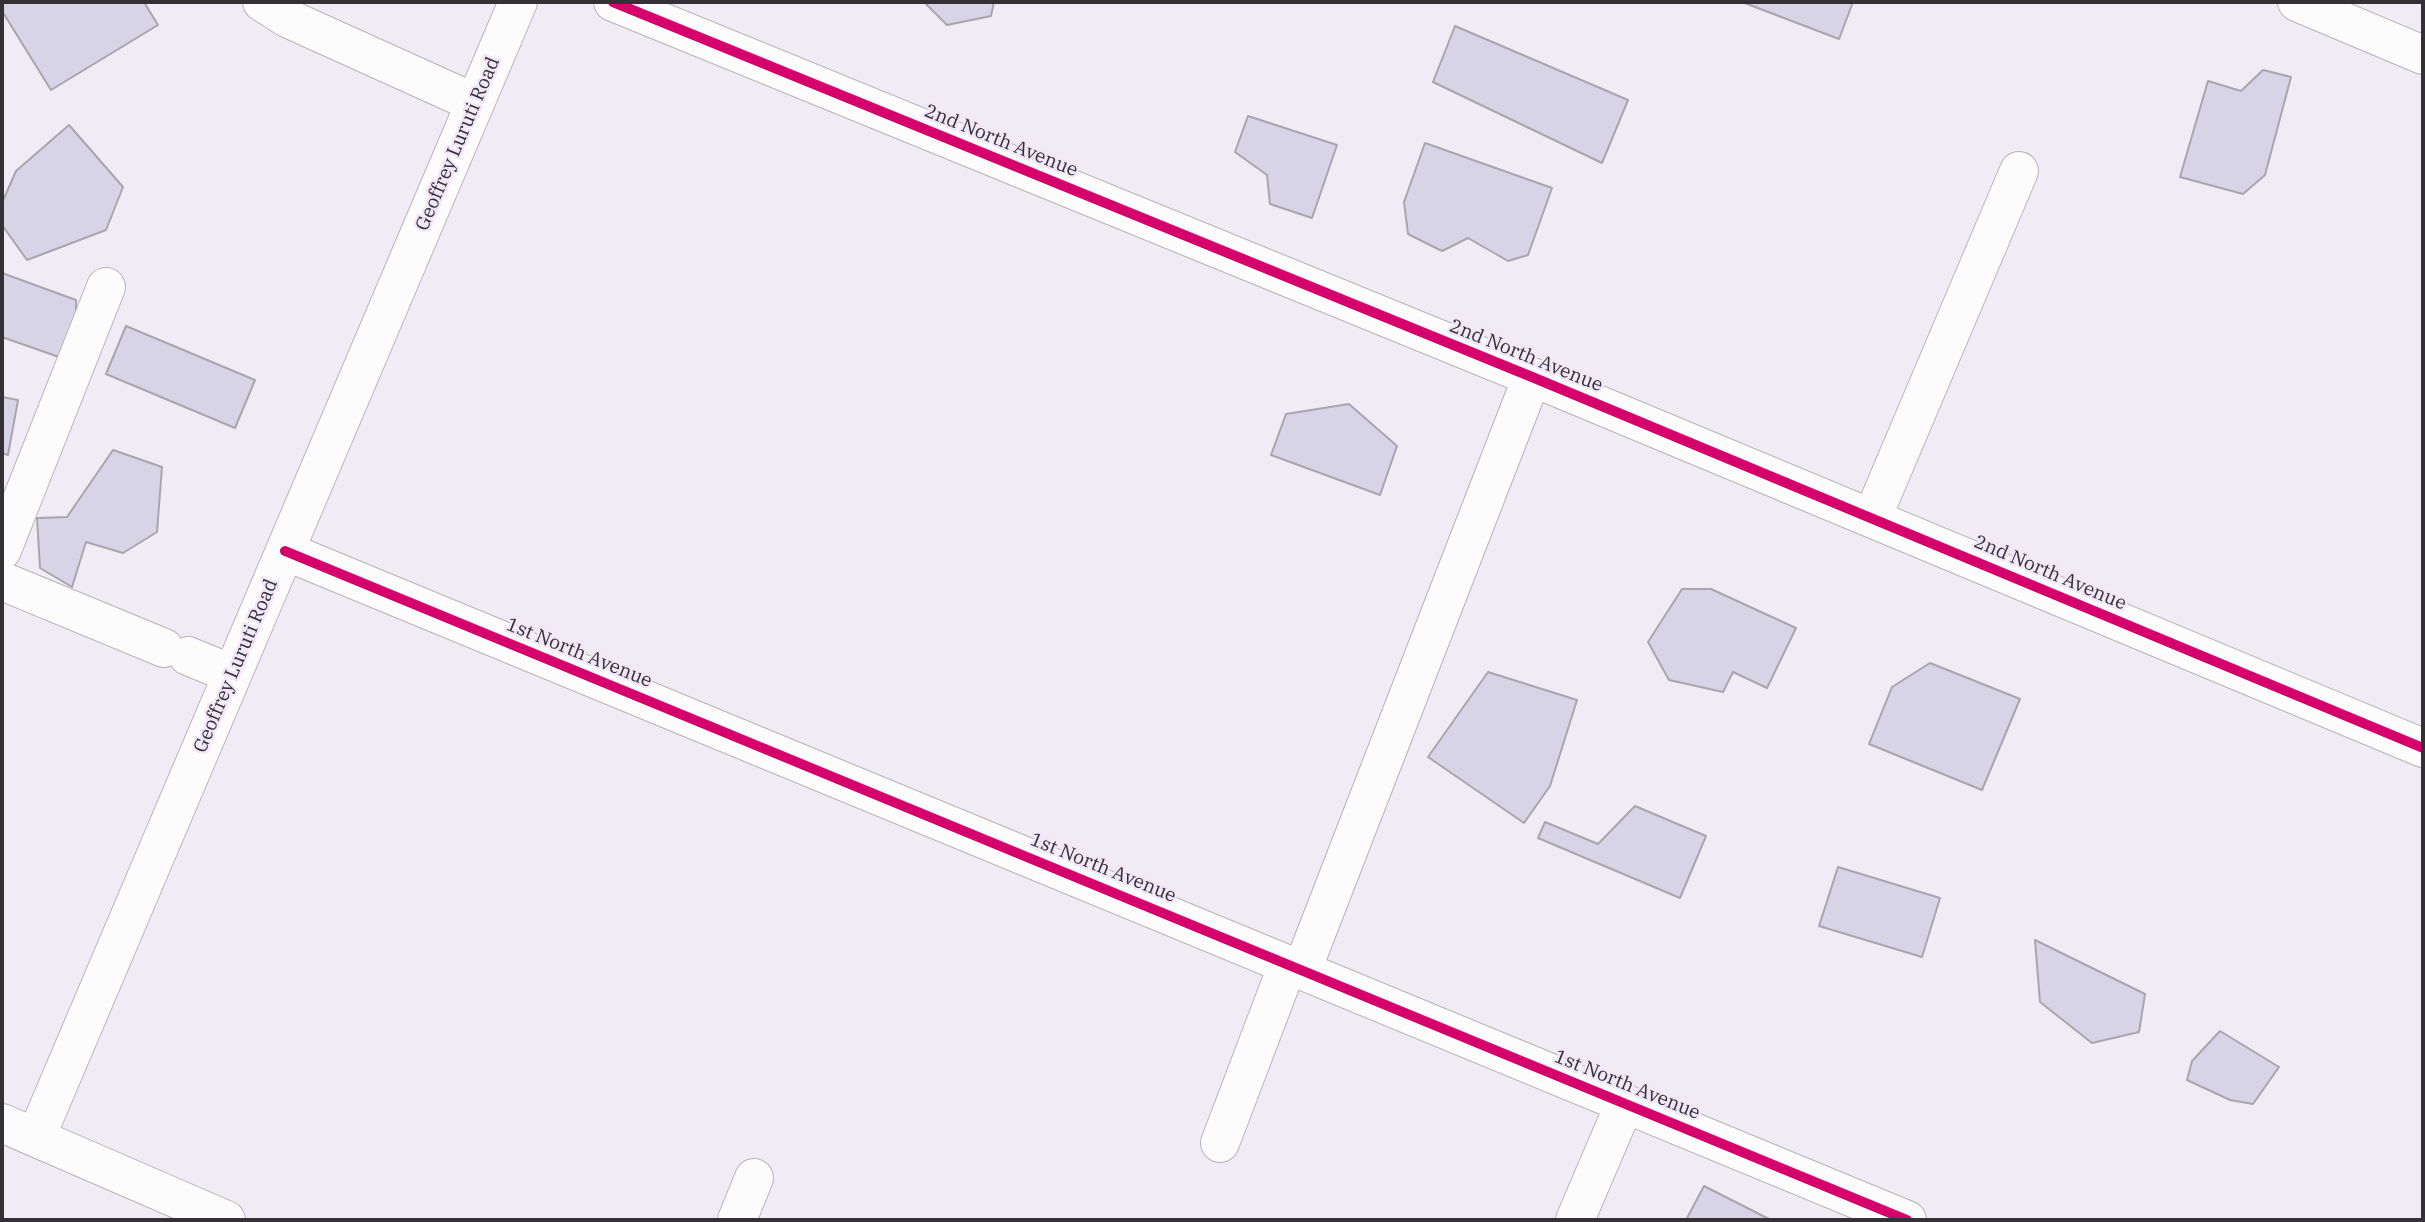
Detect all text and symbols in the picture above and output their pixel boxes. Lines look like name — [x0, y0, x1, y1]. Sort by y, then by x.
street label: Geoffrey Luruti Road — [411, 54, 505, 234]
street label: 2nd North Avenue — [921, 100, 1081, 182]
street label: 2nd North Avenue — [1446, 315, 1606, 397]
street label: 2nd North Avenue — [1970, 531, 2130, 615]
street label: Geoffrey Luruti Road — [189, 576, 283, 756]
street label: 1st North Avenue — [503, 613, 655, 693]
street label: 1st North Avenue — [1027, 828, 1179, 908]
street label: 1st North Avenue — [1551, 1045, 1703, 1125]

